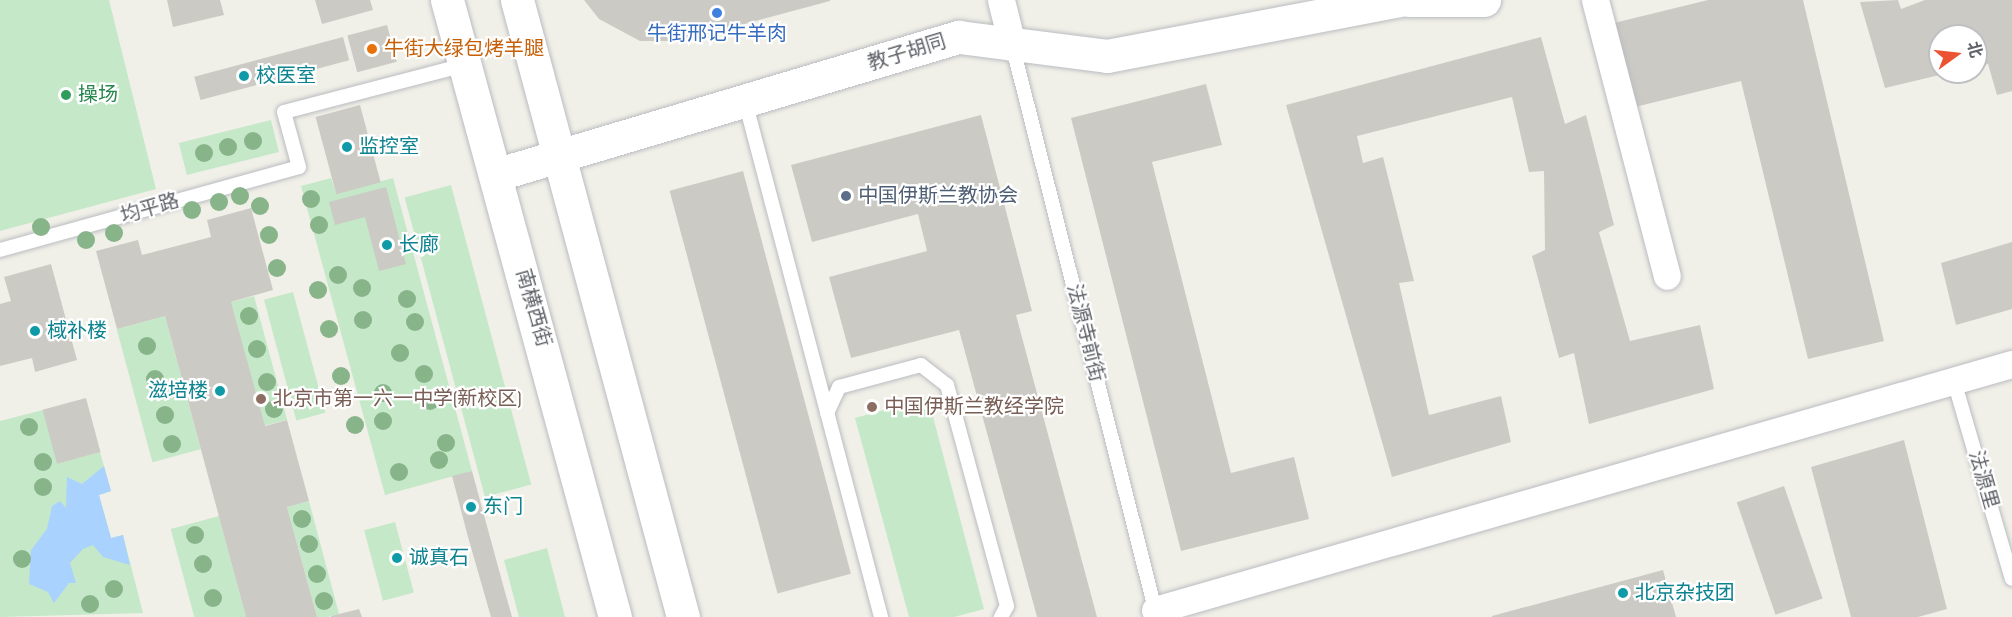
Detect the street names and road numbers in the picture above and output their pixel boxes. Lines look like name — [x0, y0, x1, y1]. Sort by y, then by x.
street label: 教子胡同 — [865, 30, 949, 76]
street label: 均平路 — [118, 189, 182, 229]
street label: 南横西街 — [510, 266, 556, 350]
street label: 法源寺前街 — [1061, 282, 1109, 384]
street label: 法源里 — [1963, 448, 2003, 512]

